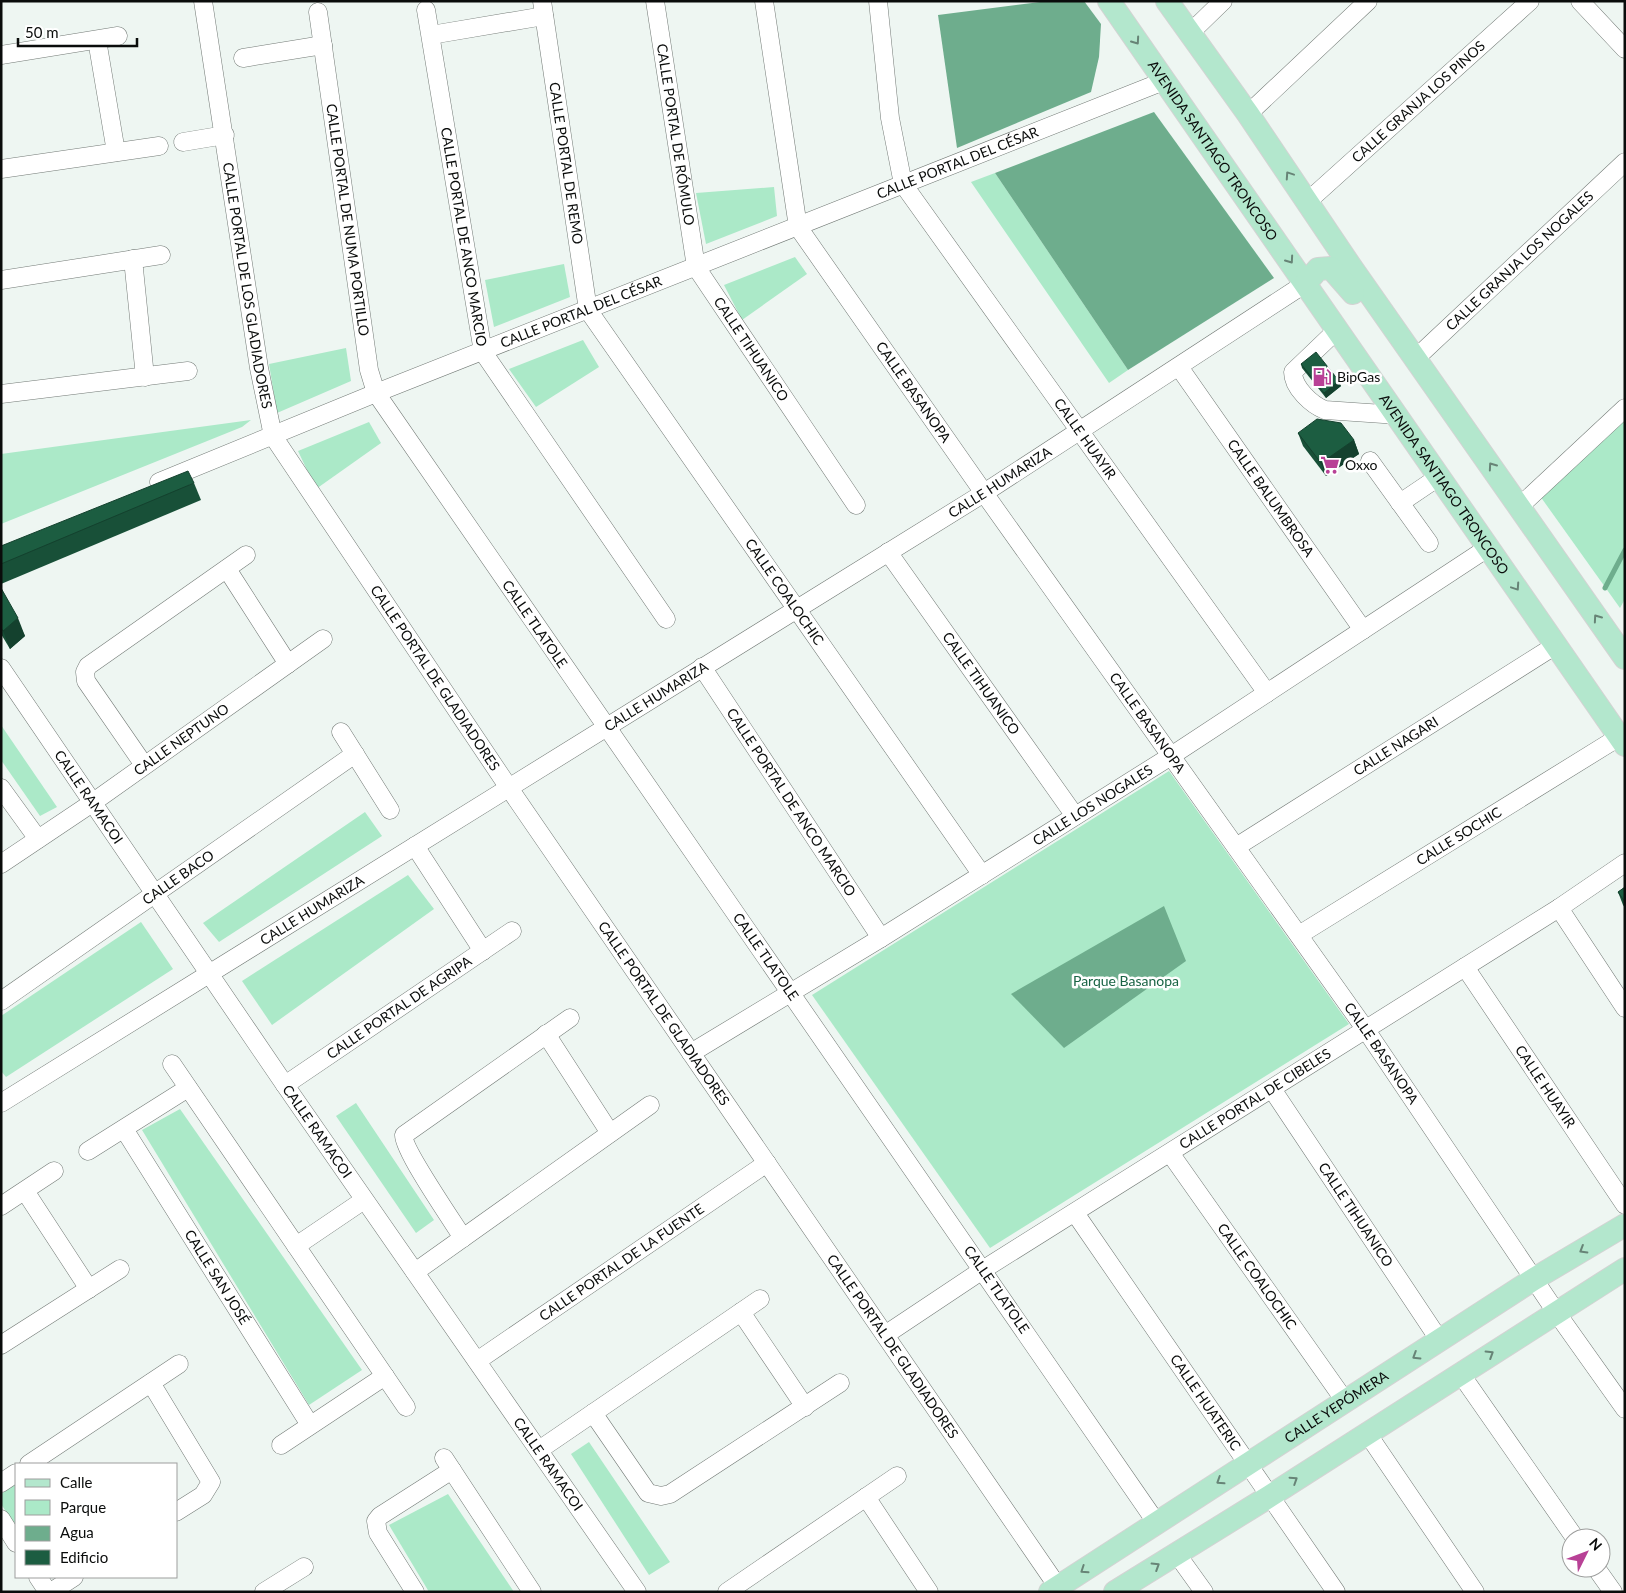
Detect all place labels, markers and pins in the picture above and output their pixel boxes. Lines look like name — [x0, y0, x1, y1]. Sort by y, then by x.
fuel station icon: BipGas — [1311, 366, 1333, 388]
place label: BipGas — [1337, 368, 1380, 385]
supermarket icon: Oxxo — [1319, 454, 1341, 476]
place label: Oxxo — [1345, 456, 1378, 473]

